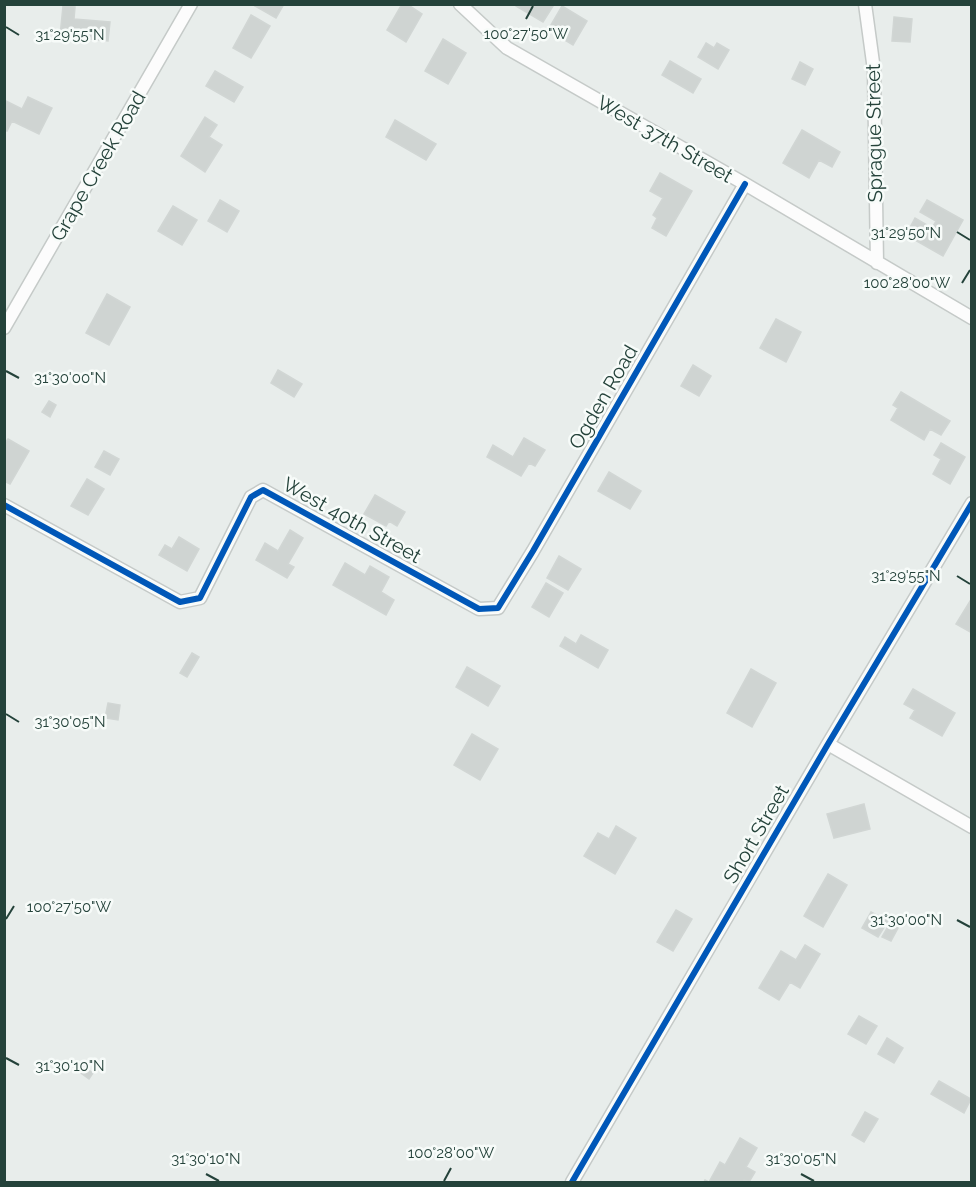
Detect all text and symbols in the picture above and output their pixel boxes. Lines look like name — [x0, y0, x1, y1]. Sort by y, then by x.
text: 100°27'50"W — [484, 25, 568, 43]
text: 31°29'55"N — [35, 26, 105, 44]
street label: Sprague Street — [861, 63, 887, 203]
street label: Grape Creek Road — [45, 87, 151, 245]
street label: West 37th Street — [593, 90, 737, 188]
text: 31°29'50"N — [871, 224, 941, 242]
text: 100°28'00"W — [864, 274, 951, 292]
street label: Ogden Road — [564, 341, 642, 453]
text: 31°30'00"N — [34, 369, 106, 387]
street label: West 40th Street — [278, 472, 426, 568]
text: 31°29'55"N — [871, 567, 941, 585]
text: 31°30'05"N — [34, 713, 106, 731]
street label: Short Street — [718, 780, 794, 888]
text: 100°27'50"W — [27, 898, 111, 916]
text: 31°30'00"N — [870, 911, 942, 929]
text: 31°30'10"N — [35, 1057, 105, 1075]
text: 100°28'00"W — [408, 1144, 495, 1162]
text: 31°30'10"N — [171, 1150, 241, 1168]
text: 31°30'05"N — [765, 1150, 837, 1168]

